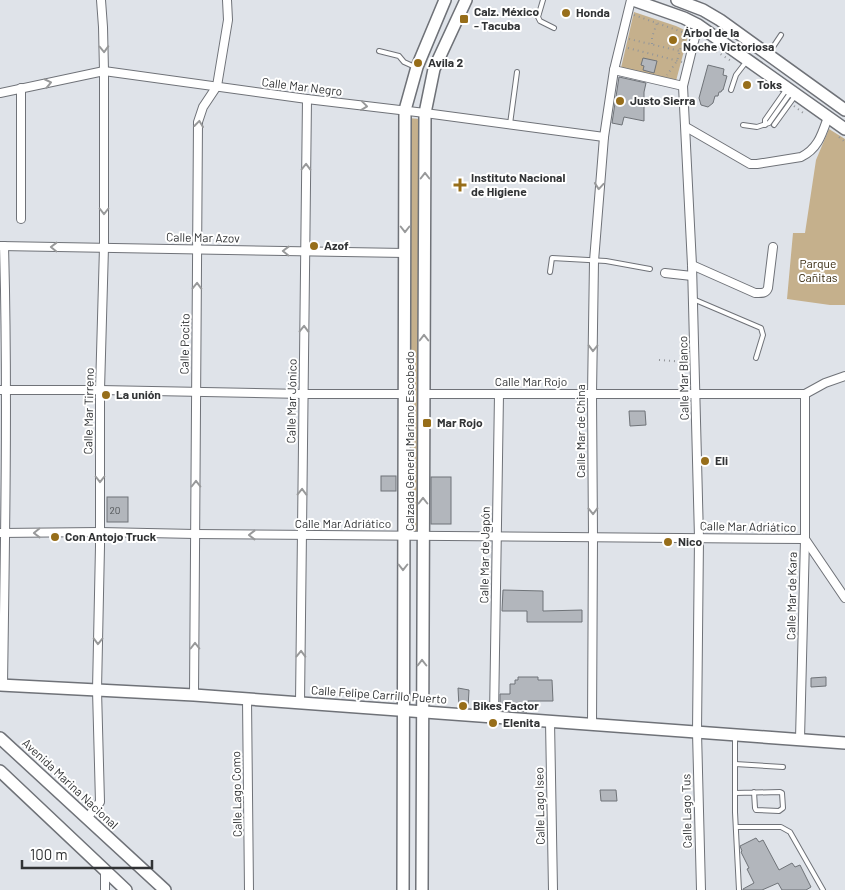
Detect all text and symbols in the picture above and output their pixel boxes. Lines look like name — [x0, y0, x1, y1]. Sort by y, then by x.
place label: Calz. México - Tacuba — [474, 4, 539, 32]
place label: Honda — [576, 5, 610, 19]
marker: Honda — [560, 7, 572, 19]
marker: Calz. México - Tacuba — [458, 13, 470, 25]
place label: Árbol de la Noche Victoriosa — [683, 25, 774, 53]
marker: Árbol de la Noche Victoriosa — [667, 34, 679, 46]
one-way arrow — [98, 45, 109, 53]
place label: Avila 2 — [428, 55, 463, 69]
marker: Avila 2 — [412, 57, 424, 69]
street label: Calle Mar Negro — [261, 74, 343, 98]
place label: Toks — [757, 77, 782, 91]
one-way arrow — [43, 78, 52, 88]
marker: Toks — [741, 79, 753, 91]
place label: Justo Sierra — [630, 93, 695, 107]
marker: Justo Sierra — [614, 95, 626, 107]
one-way arrow — [360, 100, 368, 111]
one-way arrow — [193, 119, 204, 127]
one-way arrow — [301, 162, 311, 170]
place label: Instituto Nacional de Higiene — [471, 170, 565, 198]
one-way arrow — [420, 171, 430, 179]
marker: Instituto Nacional de Higiene — [453, 178, 467, 192]
one-way arrow — [594, 182, 605, 190]
one-way arrow — [99, 208, 109, 215]
one-way arrow — [400, 226, 410, 233]
street label: Calle Mar Azov — [166, 229, 240, 245]
place label: Azof — [324, 238, 349, 252]
marker: Azof — [308, 240, 320, 252]
one-way arrow — [49, 242, 57, 252]
one-way arrow — [282, 246, 290, 256]
park label: Parque Cañitas — [798, 256, 838, 284]
one-way arrow — [192, 282, 202, 290]
street label: Calle Pocito — [176, 313, 192, 375]
one-way arrow — [299, 325, 309, 332]
one-way arrow — [419, 334, 429, 342]
street label: Calle Mar Blanco — [675, 336, 691, 420]
one-way arrow — [588, 344, 598, 352]
street label: Calzada General Mariano Escobedo — [402, 351, 416, 531]
street label: Calle Mar Jónico — [283, 358, 299, 443]
street label: Calle Mar Tirreno — [80, 367, 96, 455]
street label: Calle Mar Rojo — [495, 374, 567, 388]
street label: Calle Mar de China — [573, 384, 587, 478]
place label: La unión — [116, 387, 161, 401]
marker: La unión — [100, 389, 112, 401]
place label: Mar Rojo — [437, 415, 483, 429]
marker: Mar Rojo — [421, 417, 433, 429]
place label: Eli — [715, 453, 728, 467]
marker: Eli — [699, 455, 711, 467]
one-way arrow — [95, 475, 105, 483]
one-way arrow — [191, 479, 201, 487]
one-way arrow — [297, 487, 308, 495]
one-way arrow — [418, 496, 428, 504]
house number: 20 — [109, 504, 121, 516]
street label: Calle Mar de Japón — [476, 506, 492, 604]
one-way arrow — [588, 507, 598, 515]
street label: Calle Mar Adriático — [295, 516, 391, 530]
street label: Calle Mar Adriático — [700, 518, 796, 534]
one-way arrow — [33, 528, 40, 538]
place label: Con Antojo Truck — [65, 529, 157, 543]
one-way arrow — [247, 530, 255, 540]
marker: Con Antojo Truck — [49, 531, 61, 543]
place label: Nico — [678, 534, 702, 548]
marker: Nico — [662, 536, 674, 548]
street label: Calle Mar de Kara — [783, 552, 799, 640]
one-way arrow — [398, 563, 408, 571]
one-way arrow — [93, 638, 103, 645]
one-way arrow — [190, 642, 200, 650]
one-way arrow — [295, 650, 306, 658]
one-way arrow — [417, 659, 427, 666]
street label: Calle Felipe Carrillo Puerto — [311, 682, 448, 706]
place label: Bikes Factor — [473, 698, 539, 712]
marker: Bikes Factor — [457, 700, 469, 712]
place label: Elenita — [503, 715, 540, 729]
marker: Elenita — [487, 717, 499, 729]
street label: Avenida Marina Nacional — [20, 735, 122, 831]
street label: Calle Lago Como — [228, 751, 244, 837]
street label: Calle Lago Iseo — [531, 767, 547, 845]
street label: Calle Lago Tus — [678, 773, 694, 848]
scale bar — [22, 838, 152, 870]
text: 100 m — [30, 845, 68, 863]

